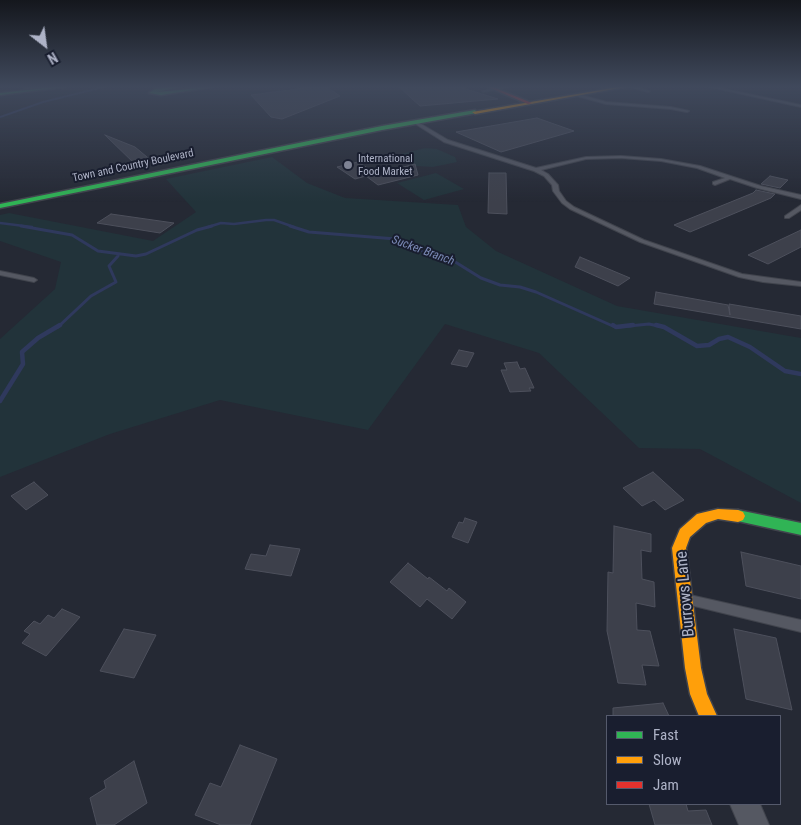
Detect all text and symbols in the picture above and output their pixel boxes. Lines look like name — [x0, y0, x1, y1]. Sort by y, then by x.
north arrow — [20, 20, 70, 70]
text: N — [45, 49, 60, 67]
street label: Town and Country Boulevard — [71, 147, 195, 185]
place label: International Food Market — [358, 152, 413, 178]
marker: International Food Market — [342, 159, 354, 171]
water label: Sucker Branch — [390, 233, 456, 269]
street label: Burrows Lane — [673, 550, 699, 638]
legend — [606, 715, 781, 805]
text: Fast — [653, 726, 678, 744]
text: Slow — [653, 751, 682, 769]
text: Jam — [653, 776, 679, 794]

